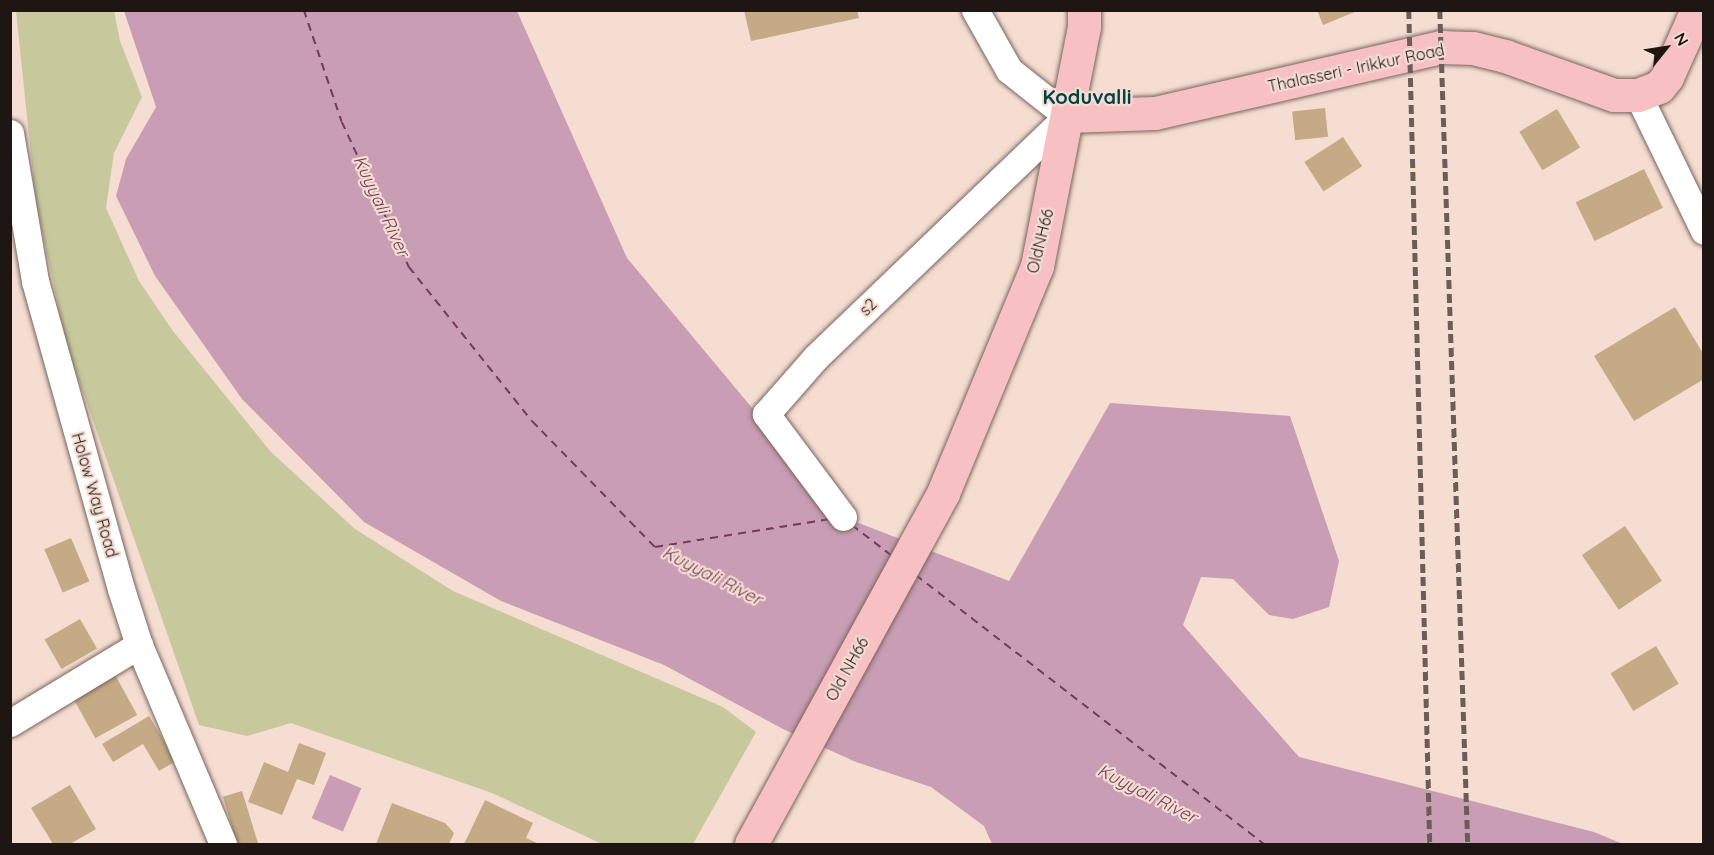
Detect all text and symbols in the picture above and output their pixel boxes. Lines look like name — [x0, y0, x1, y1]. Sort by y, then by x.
north arrow — [1636, 18, 1696, 78]
text: N — [1670, 29, 1693, 49]
street label: Thalasseri - Irikkur Road — [1266, 40, 1446, 96]
district label: Koduvalli — [1042, 84, 1132, 108]
water label: Kuyyali River — [348, 152, 414, 260]
street label: OldNH66 — [1023, 207, 1057, 275]
street label: s2 — [855, 294, 881, 320]
street label: Holow Way Road — [68, 430, 122, 560]
water label: Kuyyali River — [659, 542, 765, 610]
street label: Old NH66 — [822, 634, 872, 704]
water label: Kuyyali River — [1094, 760, 1200, 828]

